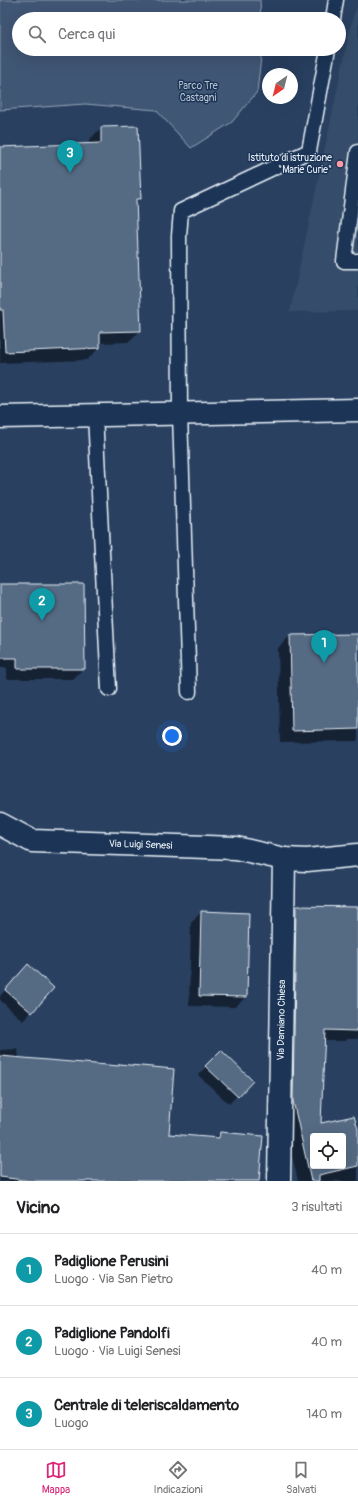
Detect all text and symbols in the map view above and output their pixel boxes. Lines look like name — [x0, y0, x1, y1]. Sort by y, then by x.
search box — [12, 12, 346, 56]
icon: search — [26, 23, 48, 45]
text: Cerca qui — [58, 25, 115, 44]
north arrow — [262, 68, 298, 104]
park label: Parco Tre Castagni — [178, 80, 218, 104]
pin: 3 — [57, 140, 83, 173]
place label: Istituto di istruzione "Marie Curie" — [248, 152, 332, 176]
marker: Istituto di istruzione "Marie Curie" — [335, 159, 345, 169]
pin: 2 — [29, 588, 55, 621]
pin: 1 — [311, 630, 337, 663]
your location — [162, 726, 182, 746]
street label: Via Luigi Senesi — [109, 838, 173, 852]
street label: Via Damiano Chiesa — [275, 979, 288, 1061]
map controls — [310, 1133, 346, 1169]
button: locate — [310, 1133, 346, 1169]
text: Vicino — [16, 1197, 60, 1218]
text: 3 risultati — [291, 1199, 342, 1215]
text: Padiglione Perusini — [54, 1252, 168, 1271]
text: 1 — [26, 1262, 32, 1278]
text: 40 m — [311, 1262, 342, 1278]
text: Luogo · Via San Pietro — [54, 1271, 173, 1287]
text: Padiglione Pandolfi — [54, 1324, 170, 1343]
text: 2 — [25, 1334, 33, 1350]
text: 40 m — [311, 1334, 342, 1350]
text: Luogo · Via Luigi Senesi — [54, 1343, 181, 1359]
text: Centrale di teleriscaldamento — [54, 1396, 239, 1415]
text: 3 — [25, 1406, 33, 1422]
text: 140 m — [306, 1406, 342, 1422]
text: Luogo — [54, 1415, 88, 1431]
tab: Mappa — [42, 1459, 70, 1496]
tab: Indicazioni — [154, 1459, 203, 1496]
tab: Salvati — [286, 1459, 316, 1496]

